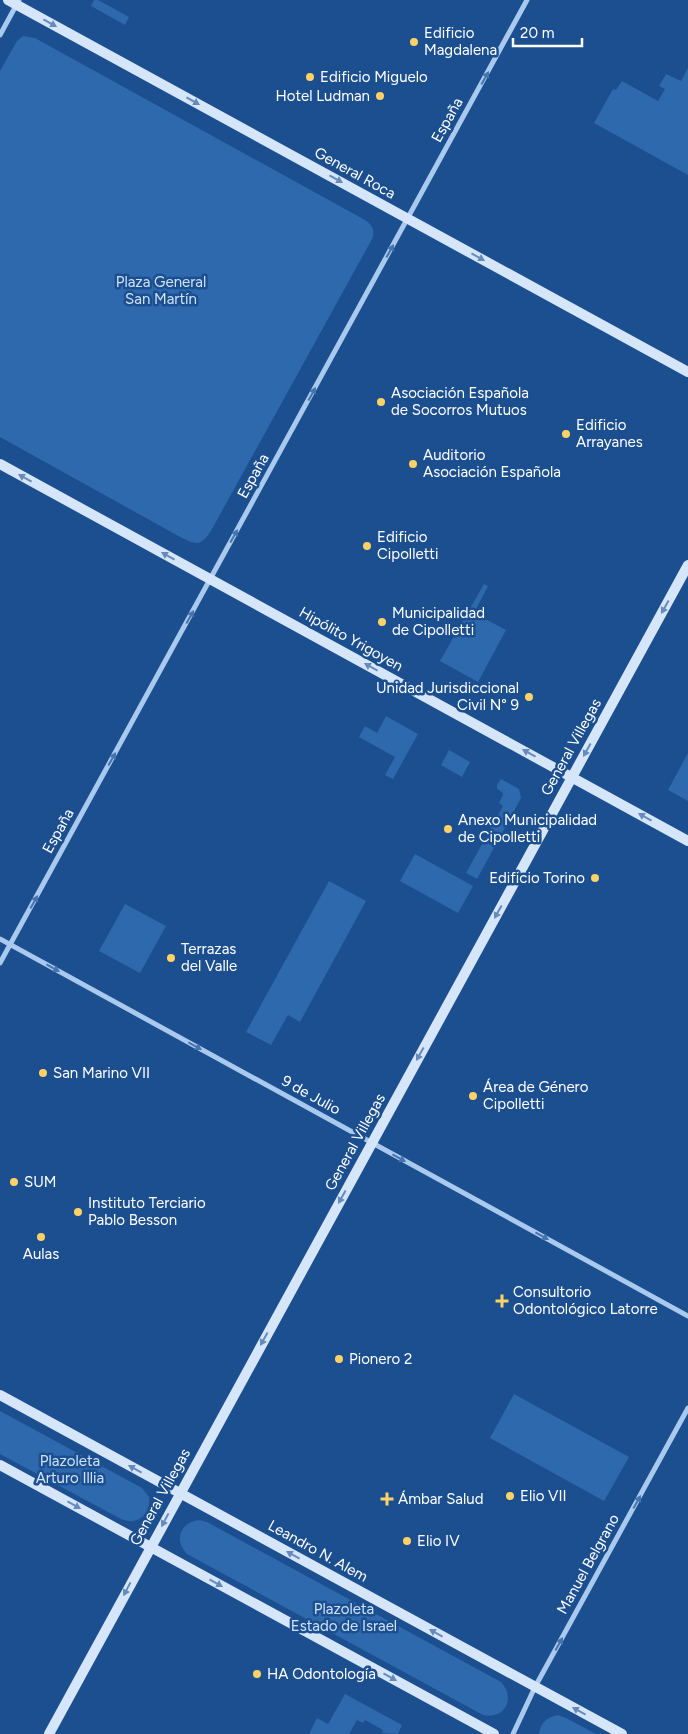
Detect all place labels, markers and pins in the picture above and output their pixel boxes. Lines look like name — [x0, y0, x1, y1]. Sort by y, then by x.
place label: Edificio Magdalena — [424, 24, 497, 59]
marker: Edificio Magdalena — [408, 36, 420, 48]
place label: Edificio Miguelo — [320, 68, 428, 86]
marker: Edificio Miguelo — [304, 71, 316, 83]
place label: Hotel Ludman — [275, 87, 370, 105]
marker: Hotel Ludman — [374, 90, 386, 102]
place label: Asociación Española de Socorros Mutuos — [391, 384, 529, 419]
marker: Asociación Española de Socorros Mutuos — [375, 396, 387, 408]
place label: Edificio Arrayanes — [576, 416, 643, 451]
marker: Edificio Arrayanes — [560, 428, 572, 440]
place label: Auditorio Asociación Española — [423, 446, 561, 481]
marker: Auditorio Asociación Española — [407, 458, 419, 470]
place label: Edificio Cipolletti — [377, 528, 438, 563]
marker: Edificio Cipolletti — [361, 540, 373, 552]
place label: Municipalidad de Cipolletti — [392, 604, 485, 639]
marker: Municipalidad de Cipolletti — [376, 616, 388, 628]
place label: Unidad Jurisdiccional Civil N° 9 — [376, 679, 519, 714]
marker: Unidad Jurisdiccional Civil N° 9 — [523, 691, 535, 703]
place label: Anexo Municipalidad de Cipolletti — [458, 811, 597, 846]
marker: Anexo Municipalidad de Cipolletti — [442, 823, 454, 835]
place label: Edificio Torino — [489, 869, 585, 887]
marker: Edificio Torino — [589, 872, 601, 884]
place label: Terrazas del Valle — [181, 940, 237, 975]
marker: Terrazas del Valle — [165, 952, 177, 964]
place label: San Marino VII — [53, 1064, 150, 1082]
marker: San Marino VII — [37, 1067, 49, 1079]
place label: Área de Género Cipolletti — [483, 1078, 589, 1113]
marker: Área de Género Cipolletti — [467, 1090, 479, 1102]
place label: SUM — [24, 1173, 57, 1191]
marker: SUM — [8, 1176, 20, 1188]
place label: Instituto Terciario Pablo Besson — [88, 1194, 206, 1229]
marker: Instituto Terciario Pablo Besson — [72, 1206, 84, 1218]
marker: Aulas — [35, 1231, 47, 1243]
place label: Aulas — [23, 1245, 59, 1263]
place label: Consultorio Odontológico Latorre — [513, 1283, 658, 1318]
marker: Consultorio Odontológico Latorre — [495, 1294, 509, 1308]
place label: Pionero 2 — [349, 1350, 412, 1368]
marker: Pionero 2 — [333, 1353, 345, 1365]
place label: Elio VII — [520, 1487, 567, 1505]
place label: Ámbar Salud — [398, 1490, 483, 1508]
marker: Elio VII — [504, 1490, 516, 1502]
marker: Ámbar Salud — [380, 1492, 394, 1506]
place label: Elio IV — [417, 1532, 460, 1550]
marker: Elio IV — [401, 1535, 413, 1547]
place label: HA Odontología — [267, 1665, 376, 1683]
marker: HA Odontología — [251, 1668, 263, 1680]

